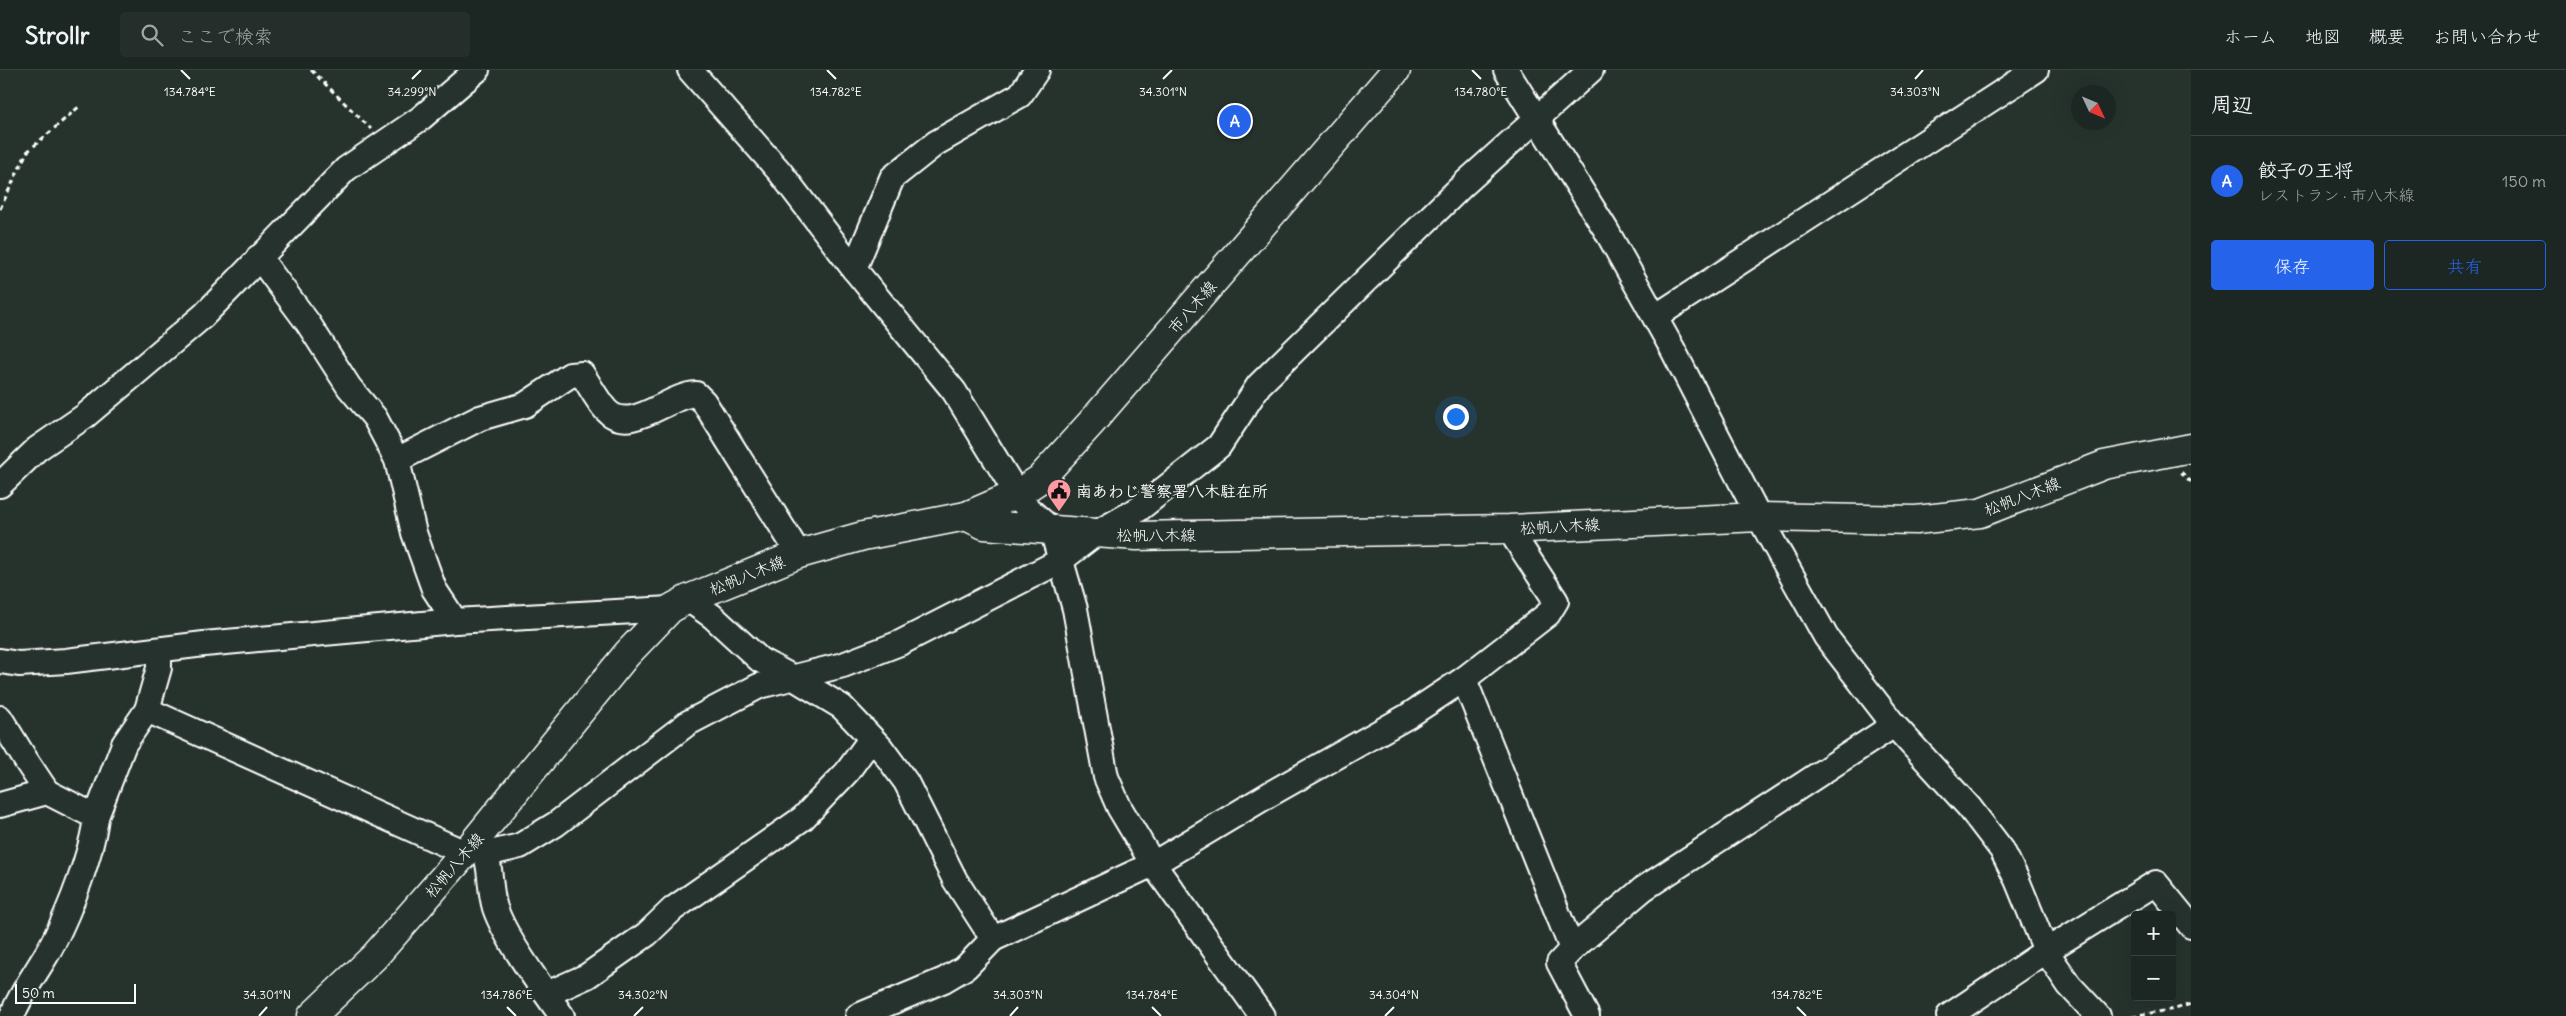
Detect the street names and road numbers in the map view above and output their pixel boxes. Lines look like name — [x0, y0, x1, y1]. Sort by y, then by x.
street label: 市八木線 — [1163, 276, 1221, 338]
street label: 松帆八木線 — [1981, 472, 2063, 520]
street label: 松帆八木線 — [1520, 514, 1600, 538]
street label: 松帆八木線 — [1116, 525, 1196, 545]
street label: 松帆八木線 — [706, 551, 788, 599]
street label: 松帆八木線 — [420, 828, 488, 902]

